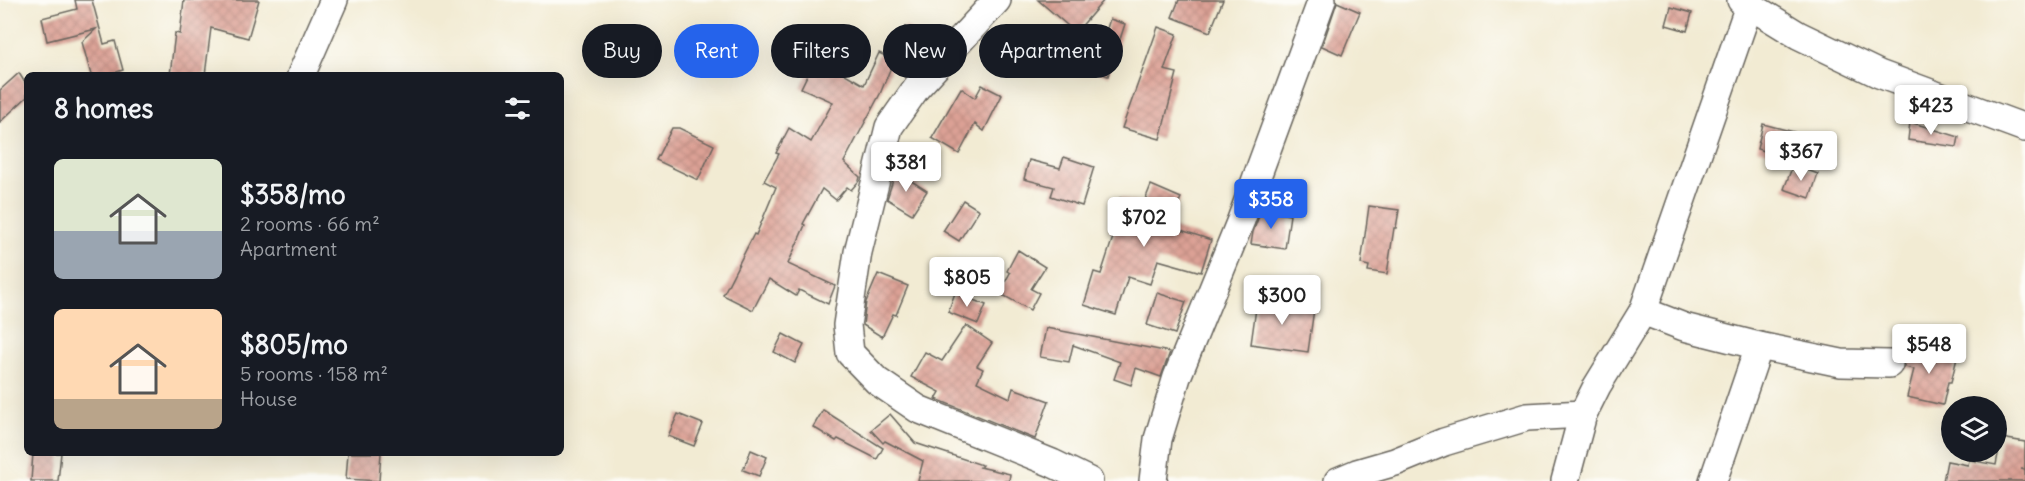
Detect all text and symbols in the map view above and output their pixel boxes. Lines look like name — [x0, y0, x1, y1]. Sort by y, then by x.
chip: Buy — [582, 24, 662, 78]
chip: Rent — [674, 24, 759, 78]
chip: Filters — [771, 24, 871, 78]
chip: New — [883, 24, 967, 78]
chip: Apartment — [979, 24, 1123, 78]
pin: $423 — [1895, 85, 1967, 136]
text: 8 homes — [54, 92, 153, 125]
icon: filters — [501, 92, 534, 125]
text: $423 — [1909, 92, 1953, 117]
pin: $367 — [1765, 131, 1837, 182]
text: $367 — [1779, 138, 1823, 163]
pin: $381 — [870, 142, 942, 193]
text: $381 — [885, 149, 927, 174]
text: $358/mo — [240, 178, 346, 211]
pin: $358 — [1235, 179, 1307, 230]
icon: home — [102, 183, 174, 255]
text: $358 — [1248, 186, 1294, 211]
pin: $702 — [1108, 197, 1180, 248]
text: $702 — [1122, 204, 1167, 229]
text: 2 rooms · 66 m² — [240, 211, 380, 236]
text: Apartment — [240, 236, 337, 261]
pin: $805 — [931, 257, 1003, 308]
text: $805 — [943, 264, 991, 289]
pin: $300 — [1246, 275, 1318, 326]
text: $300 — [1258, 282, 1306, 307]
pin: $548 — [1893, 324, 1965, 375]
text: $805/mo — [240, 328, 348, 361]
text: $548 — [1906, 331, 1952, 356]
icon: home — [102, 333, 174, 405]
text: 5 rooms · 158 m² — [240, 361, 388, 386]
text: House — [240, 386, 297, 411]
map controls — [1941, 396, 2007, 462]
button: layers — [1941, 396, 2007, 462]

